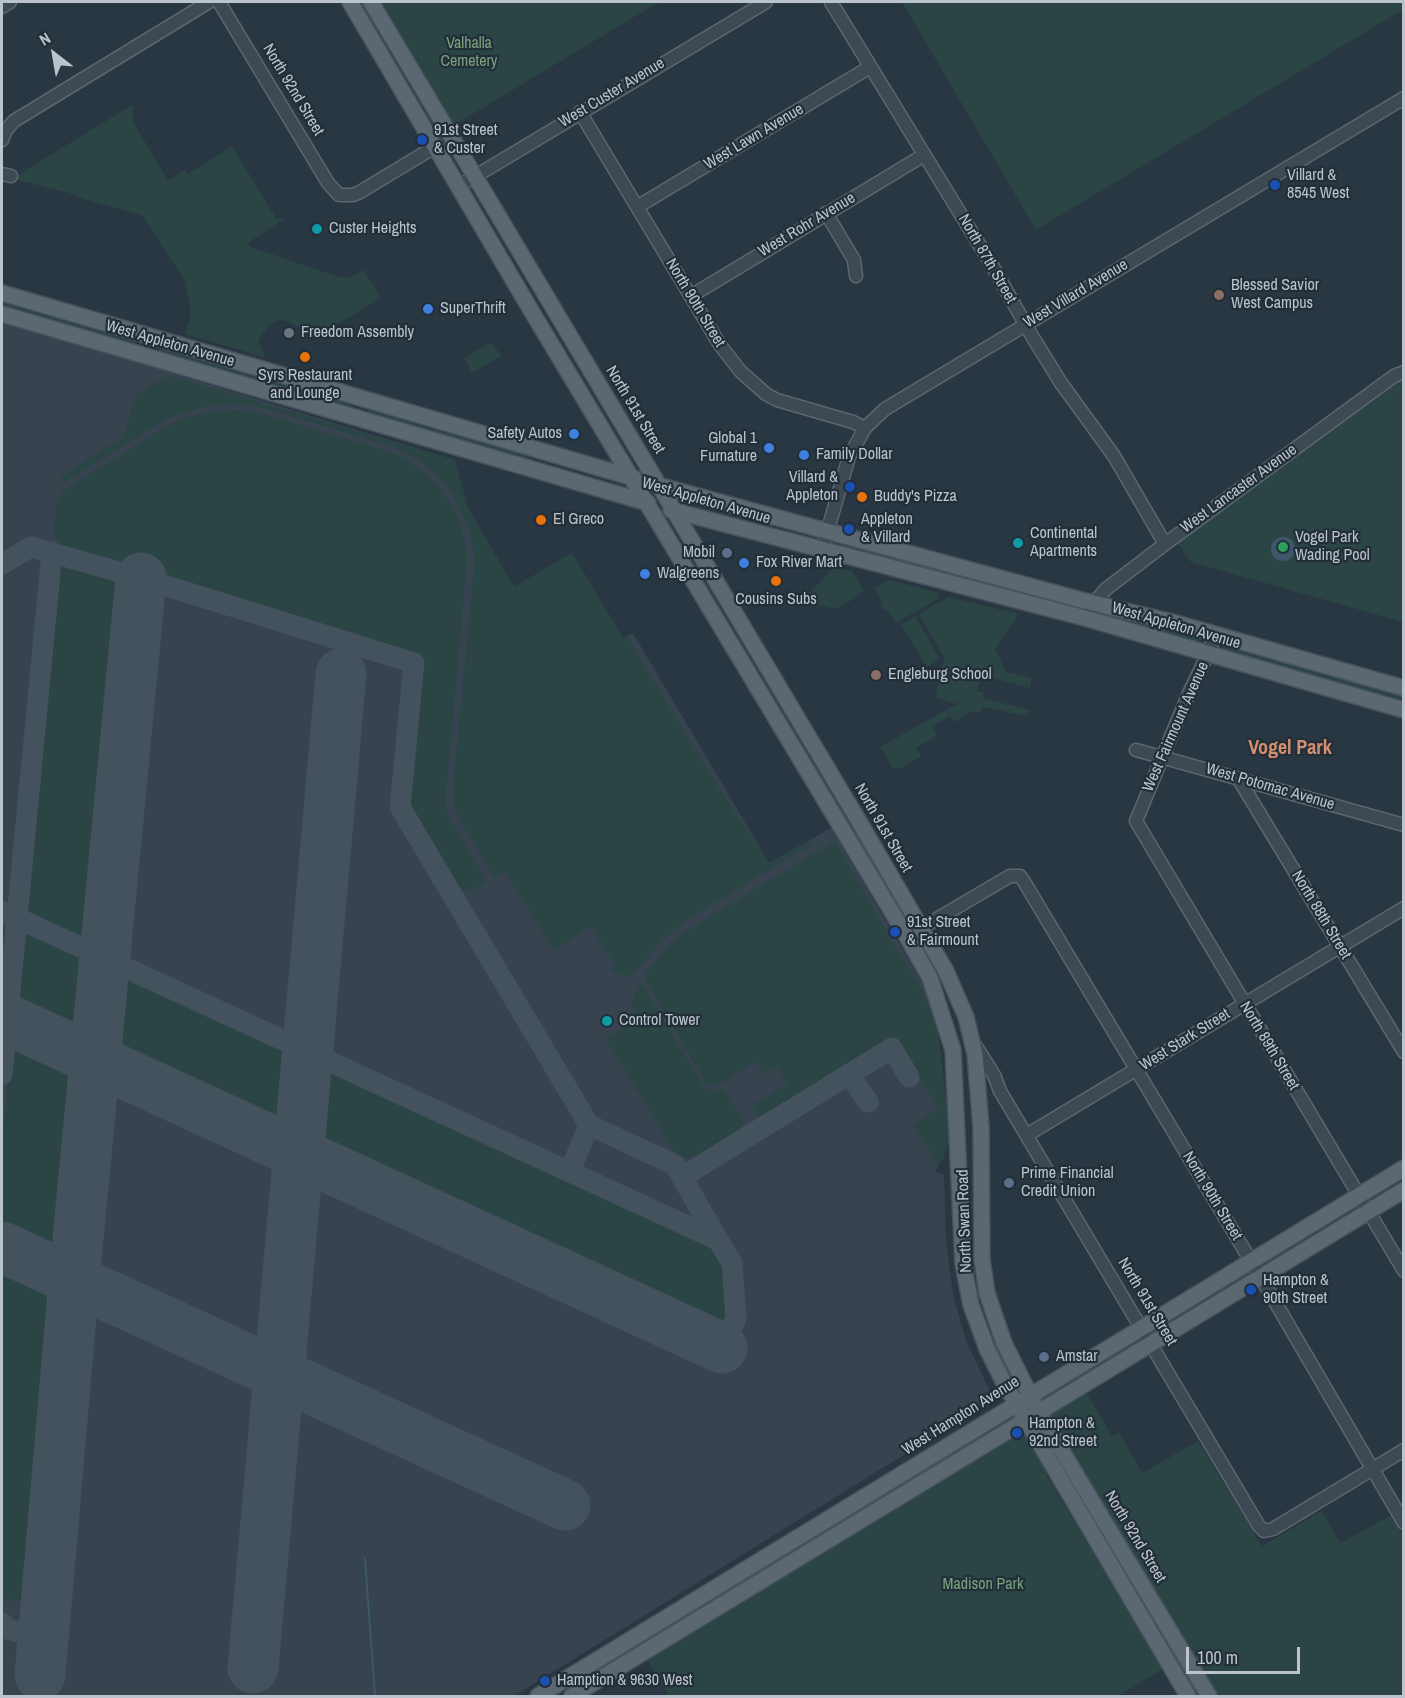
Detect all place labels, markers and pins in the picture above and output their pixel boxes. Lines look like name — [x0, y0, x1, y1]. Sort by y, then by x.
place label: 91st Street & Custer — [434, 121, 497, 159]
marker: 91st Street & Custer — [415, 133, 429, 147]
place label: Villard & 8545 West — [1287, 166, 1349, 204]
marker: Villard & 8545 West — [1268, 178, 1282, 192]
place label: Custer Heights — [329, 219, 417, 239]
marker: Custer Heights — [310, 222, 324, 236]
place label: Blessed Savior West Campus — [1231, 276, 1319, 314]
marker: Blessed Savior West Campus — [1212, 288, 1226, 302]
place label: SuperThrift — [440, 299, 506, 319]
marker: SuperThrift — [421, 302, 435, 316]
place label: Freedom Assembly — [301, 323, 414, 343]
marker: Freedom Assembly — [282, 326, 296, 340]
marker: Syrs Restaurant and Lounge — [298, 350, 312, 364]
place label: Syrs Restaurant and Lounge — [258, 366, 352, 404]
place label: Safety Autos — [488, 424, 562, 444]
marker: Safety Autos — [567, 427, 581, 441]
place label: Global 1 Furnature — [700, 429, 757, 467]
marker: Global 1 Furnature — [762, 441, 776, 455]
place label: Family Dollar — [816, 445, 893, 465]
marker: Family Dollar — [797, 448, 811, 462]
place label: Villard & Appleton — [786, 468, 838, 506]
marker: Villard & Appleton — [843, 480, 857, 494]
place label: Buddy's Pizza — [874, 487, 957, 507]
marker: Buddy's Pizza — [855, 490, 869, 504]
place label: El Greco — [553, 510, 604, 530]
place label: Appleton & Villard — [861, 510, 913, 548]
marker: El Greco — [534, 513, 548, 527]
marker: Appleton & Villard — [842, 522, 856, 536]
place label: Continental Apartments — [1030, 524, 1097, 562]
place label: Vogel Park Wading Pool — [1295, 528, 1370, 566]
marker: Continental Apartments — [1011, 536, 1025, 550]
marker: Vogel Park Wading Pool — [1276, 540, 1290, 554]
place label: Mobil — [683, 543, 715, 563]
marker: Mobil — [720, 546, 734, 560]
place label: Fox River Mart — [756, 553, 842, 573]
marker: Fox River Mart — [737, 556, 751, 570]
place label: Walgreens — [657, 564, 719, 584]
marker: Walgreens — [638, 567, 652, 581]
marker: Cousins Subs — [769, 574, 783, 588]
place label: Cousins Subs — [735, 590, 817, 610]
place label: Engleburg School — [888, 665, 992, 685]
marker: Engleburg School — [869, 668, 883, 682]
place label: 91st Street & Fairmount — [907, 913, 979, 951]
marker: 91st Street & Fairmount — [888, 925, 902, 939]
place label: Control Tower — [619, 1011, 700, 1031]
marker: Control Tower — [600, 1014, 614, 1028]
place label: Prime Financial Credit Union — [1021, 1164, 1114, 1202]
marker: Prime Financial Credit Union — [1002, 1176, 1016, 1190]
place label: Hampton & 90th Street — [1263, 1271, 1329, 1309]
marker: Hampton & 90th Street — [1244, 1283, 1258, 1297]
place label: Amstar — [1056, 1347, 1098, 1367]
marker: Amstar — [1037, 1350, 1051, 1364]
place label: Hampton & 92nd Street — [1029, 1414, 1097, 1452]
marker: Hampton & 92nd Street — [1010, 1426, 1024, 1440]
place label: Hamption & 9630 West — [557, 1671, 692, 1691]
marker: Hamption & 9630 West — [538, 1674, 552, 1688]

